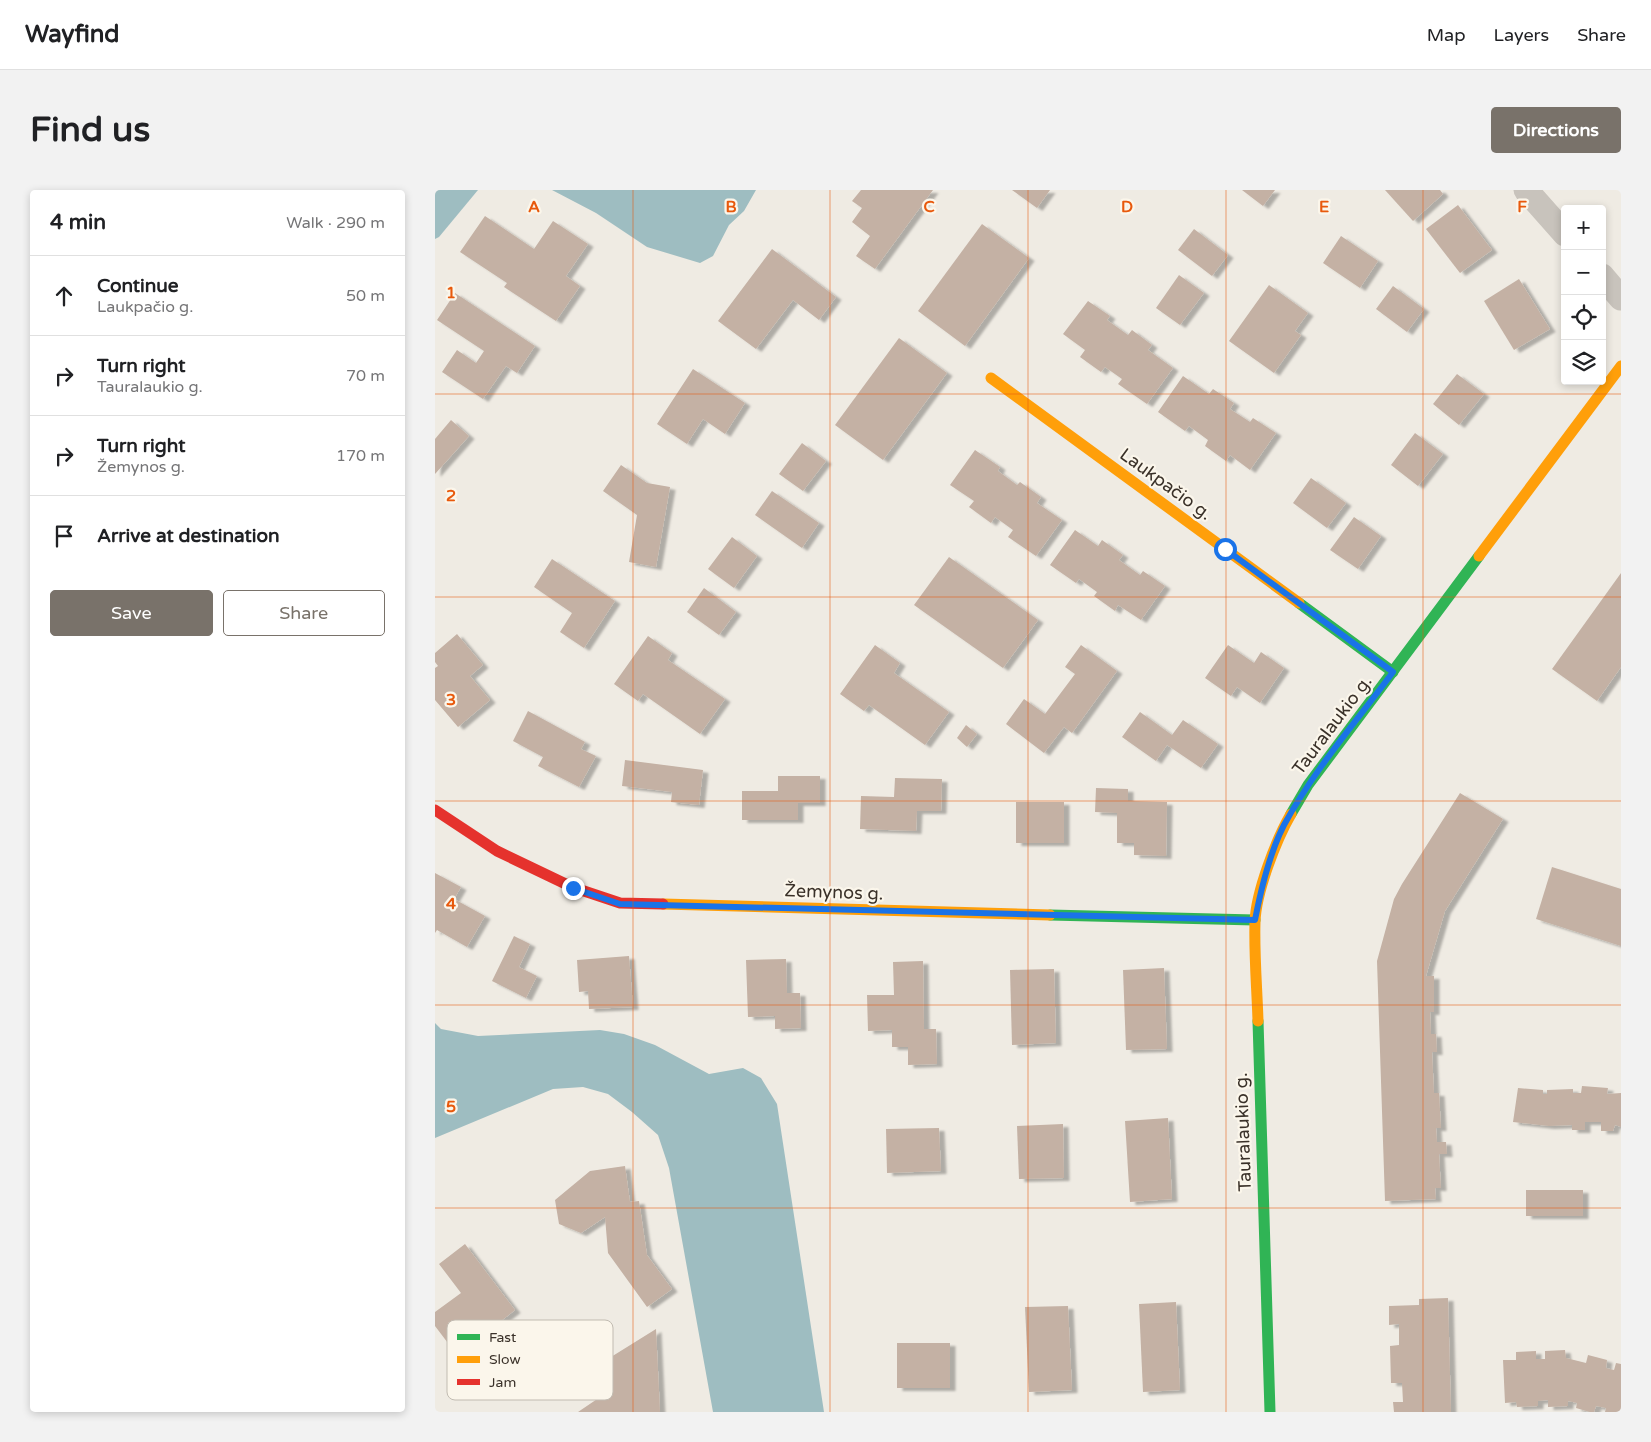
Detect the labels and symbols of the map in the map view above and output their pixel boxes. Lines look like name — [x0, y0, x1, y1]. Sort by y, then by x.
text: A — [528, 197, 540, 217]
text: B — [725, 197, 737, 217]
text: C — [923, 197, 935, 217]
text: D — [1121, 197, 1133, 217]
text: E — [1319, 197, 1329, 217]
text: F — [1517, 197, 1527, 217]
text: 1 — [446, 283, 456, 303]
street label: Laukpačio g. — [1116, 443, 1216, 525]
text: 2 — [446, 486, 456, 506]
route start — [1214, 538, 1237, 561]
street label: Tauralaukio g. — [1287, 671, 1377, 779]
text: 3 — [446, 690, 456, 710]
route end — [562, 877, 585, 900]
street label: Žemynos g. — [784, 879, 884, 905]
text: 4 — [446, 894, 456, 914]
street label: Tauralaukio g. — [1230, 1072, 1256, 1192]
text: 5 — [446, 1097, 456, 1117]
legend — [447, 1320, 613, 1400]
text: Fast — [489, 1329, 517, 1346]
text: Slow — [489, 1351, 521, 1368]
text: Jam — [489, 1374, 516, 1391]

